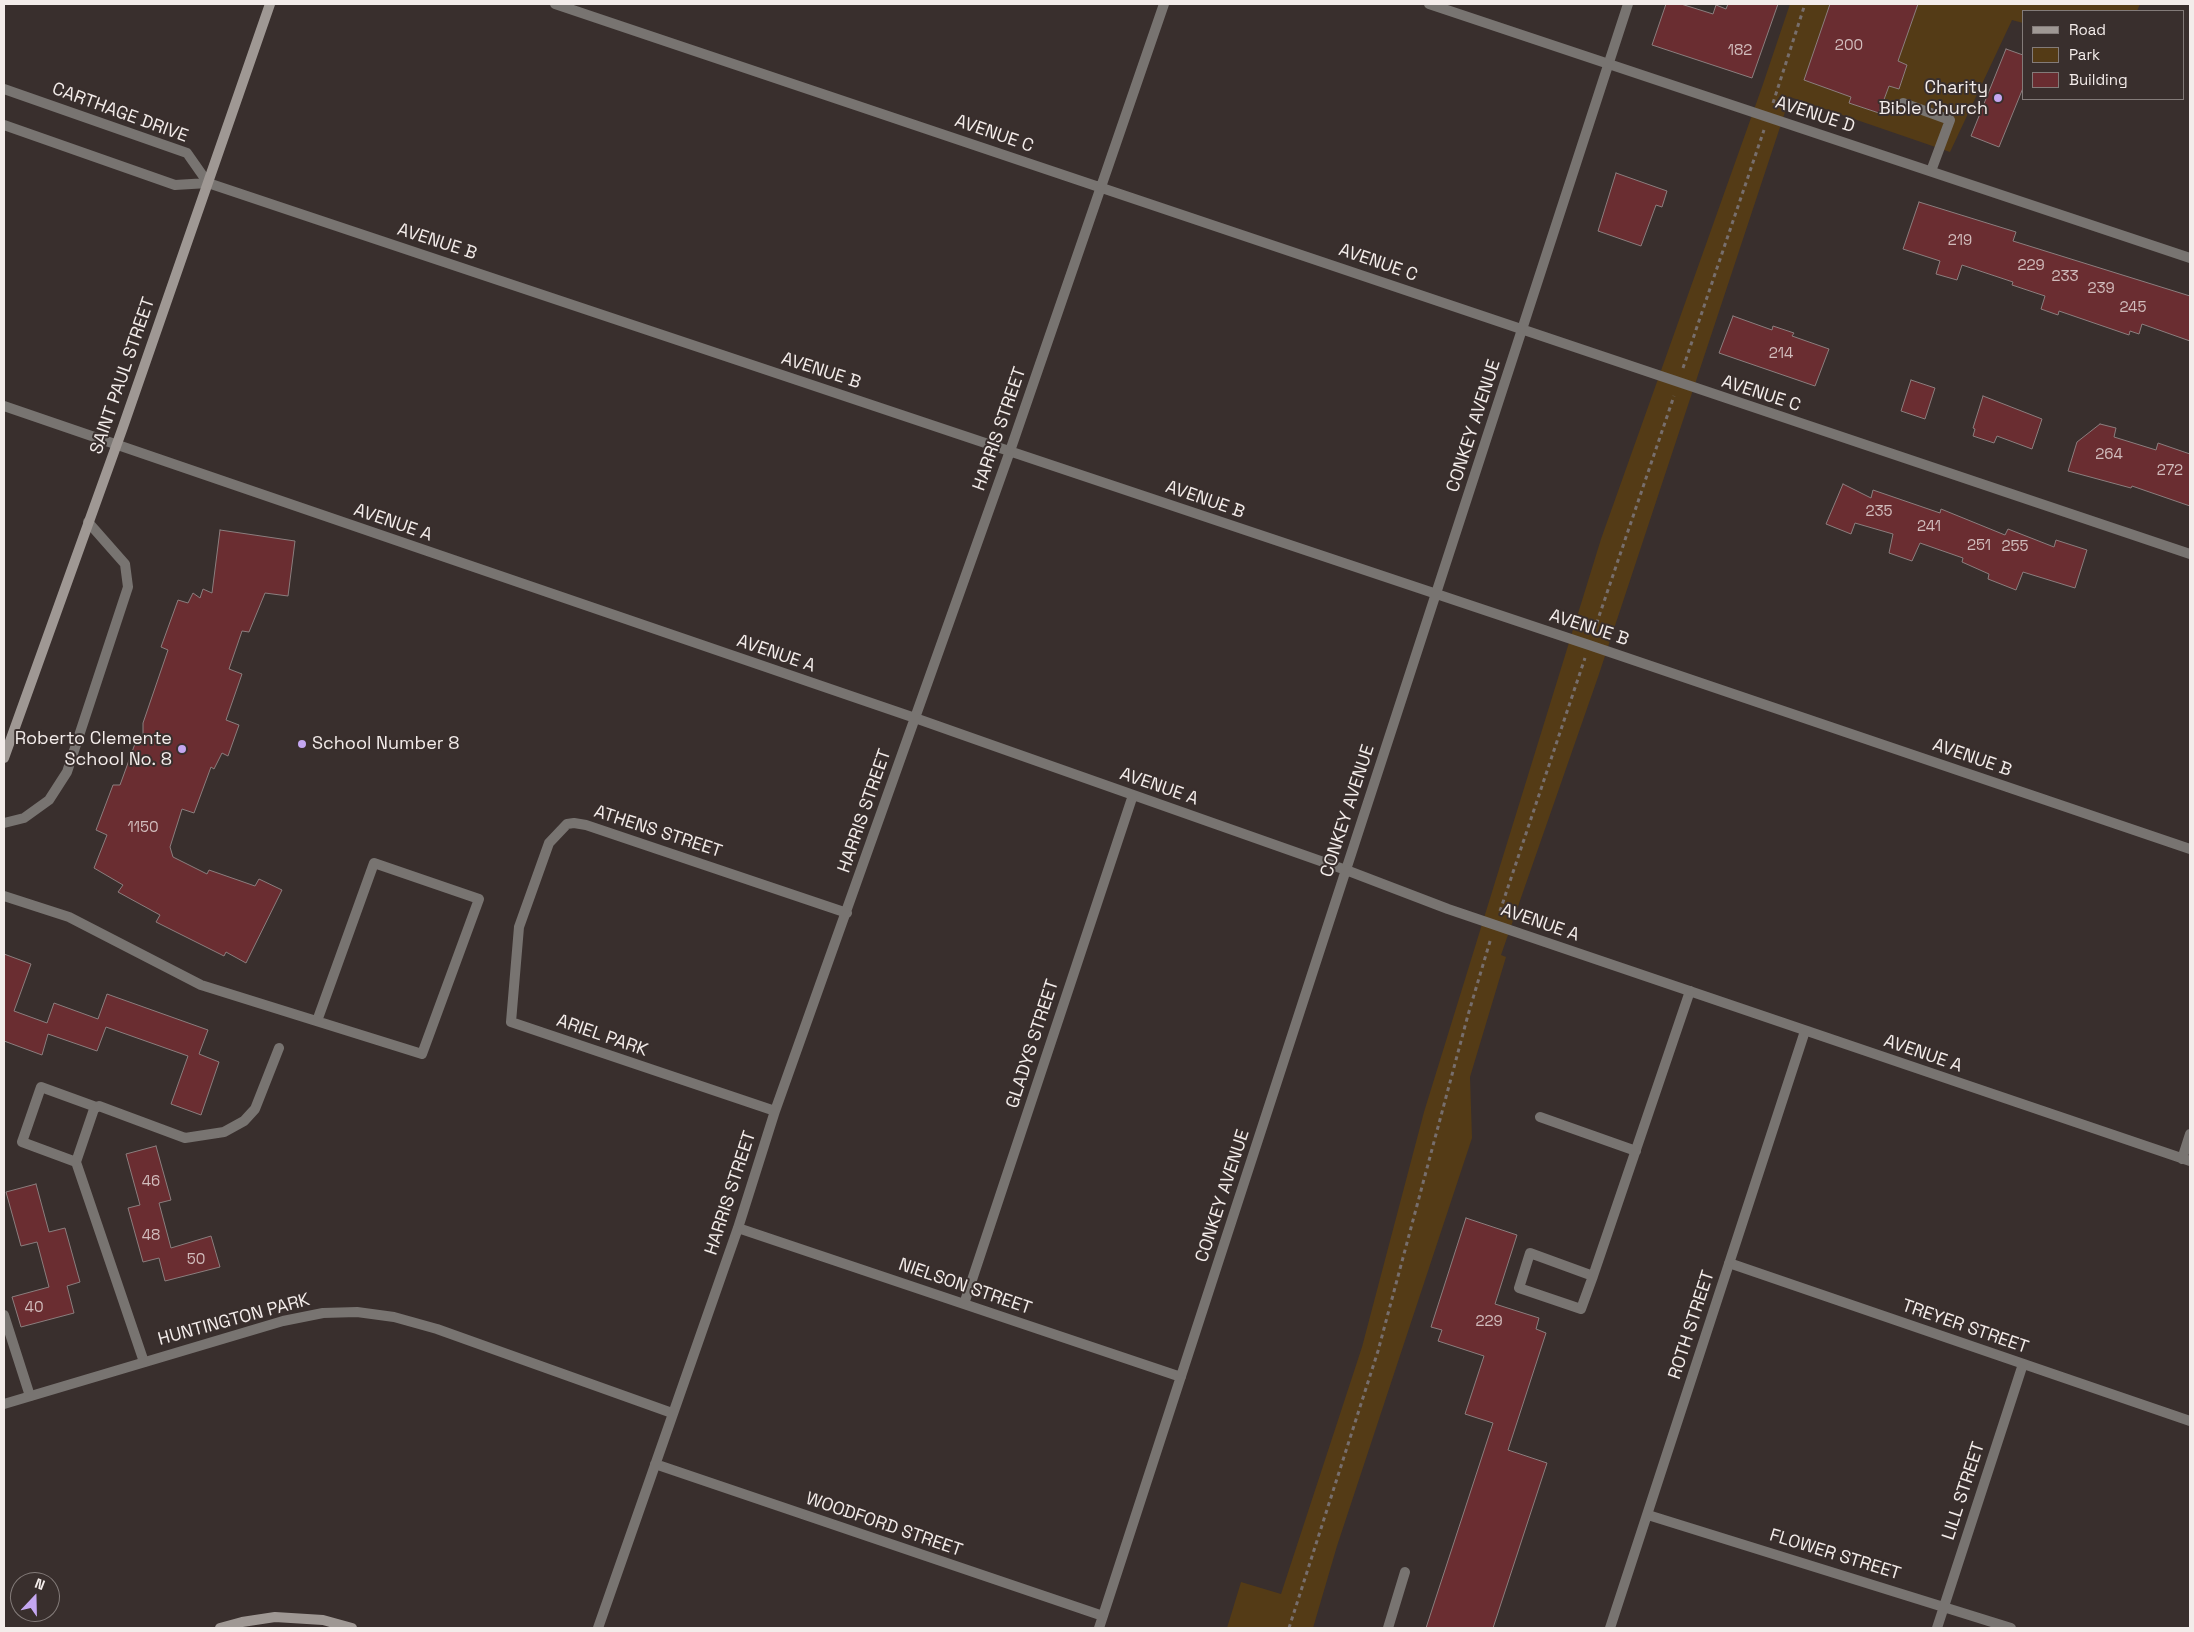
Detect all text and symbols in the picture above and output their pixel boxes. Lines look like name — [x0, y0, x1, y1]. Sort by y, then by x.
legend — [2022, 10, 2184, 100]
text: Road — [2069, 20, 2106, 39]
house number: 200 — [1835, 37, 1863, 55]
house number: 182 — [1728, 42, 1752, 60]
text: Park — [2069, 45, 2100, 64]
text: Building — [2069, 70, 2128, 89]
place label: Charity Bible Church — [1879, 77, 1988, 120]
street label: CARTHAGE DRIVE — [49, 78, 191, 148]
street label: AVENUE D — [1773, 92, 1857, 138]
marker: Charity Bible Church — [1992, 92, 2004, 104]
street label: AVENUE C — [952, 110, 1036, 158]
street label: AVENUE B — [395, 219, 479, 265]
house number: 219 — [1948, 232, 1972, 250]
street label: AVENUE C — [1336, 239, 1420, 287]
house number: 229 — [2017, 257, 2045, 275]
house number: 233 — [2051, 268, 2079, 286]
house number: 239 — [2087, 280, 2115, 298]
street label: SAINT PAUL STREET — [86, 295, 160, 457]
house number: 245 — [2120, 299, 2146, 317]
house number: 214 — [1769, 345, 1793, 363]
street label: AVENUE B — [779, 348, 863, 394]
street label: CONKEY AVENUE — [1442, 357, 1506, 495]
street label: HARRIS STREET — [969, 364, 1031, 494]
street label: AVENUE C — [1719, 371, 1803, 417]
house number: 264 — [2095, 446, 2123, 464]
house number: 272 — [2157, 462, 2183, 480]
street label: AVENUE B — [1163, 476, 1247, 524]
street label: AVENUE A — [351, 499, 435, 547]
house number: 235 — [1865, 503, 1893, 521]
house number: 241 — [1917, 518, 1941, 536]
house number: 251 — [1967, 537, 1991, 555]
house number: 255 — [2001, 538, 2029, 556]
street label: AVENUE B — [1547, 605, 1631, 651]
street label: AVENUE A — [734, 630, 818, 678]
place label: Roberto Clemente School No. 8 — [15, 728, 172, 771]
place label: School Number 8 — [312, 733, 459, 755]
street label: AVENUE B — [1930, 734, 2014, 782]
marker: School Number 8 — [296, 738, 308, 750]
street label: CONKEY AVENUE — [1316, 742, 1380, 880]
marker: Roberto Clemente School No. 8 — [176, 743, 188, 755]
street label: HARRIS STREET — [834, 746, 896, 876]
street label: AVENUE A — [1117, 763, 1201, 811]
street label: ATHENS STREET — [591, 801, 725, 863]
house number: 1150 — [127, 819, 159, 837]
street label: AVENUE A — [1498, 899, 1582, 947]
street label: GLADYS STREET — [1002, 977, 1064, 1111]
street label: ARIEL PARK — [554, 1010, 650, 1062]
street label: AVENUE A — [1881, 1030, 1965, 1078]
street label: CONKEY AVENUE — [1191, 1127, 1255, 1265]
street label: HARRIS STREET — [701, 1128, 761, 1258]
house number: 46 — [142, 1173, 160, 1191]
house number: 48 — [142, 1227, 160, 1245]
house number: 50 — [187, 1251, 205, 1269]
street label: NIELSON STREET — [896, 1254, 1034, 1320]
street label: ROTH STREET — [1664, 1268, 1720, 1382]
street label: HUNTINGTON PARK — [156, 1289, 312, 1351]
street label: TREYER STREET — [1899, 1295, 2031, 1359]
house number: 40 — [25, 1299, 43, 1317]
house number: 229 — [1475, 1313, 1503, 1331]
street label: LILL STREET — [1938, 1439, 1990, 1543]
street label: WOODFORD STREET — [803, 1488, 965, 1562]
street label: FLOWER STREET — [1767, 1525, 1903, 1585]
north arrow — [10, 1572, 60, 1622]
text: N — [32, 1574, 48, 1594]

